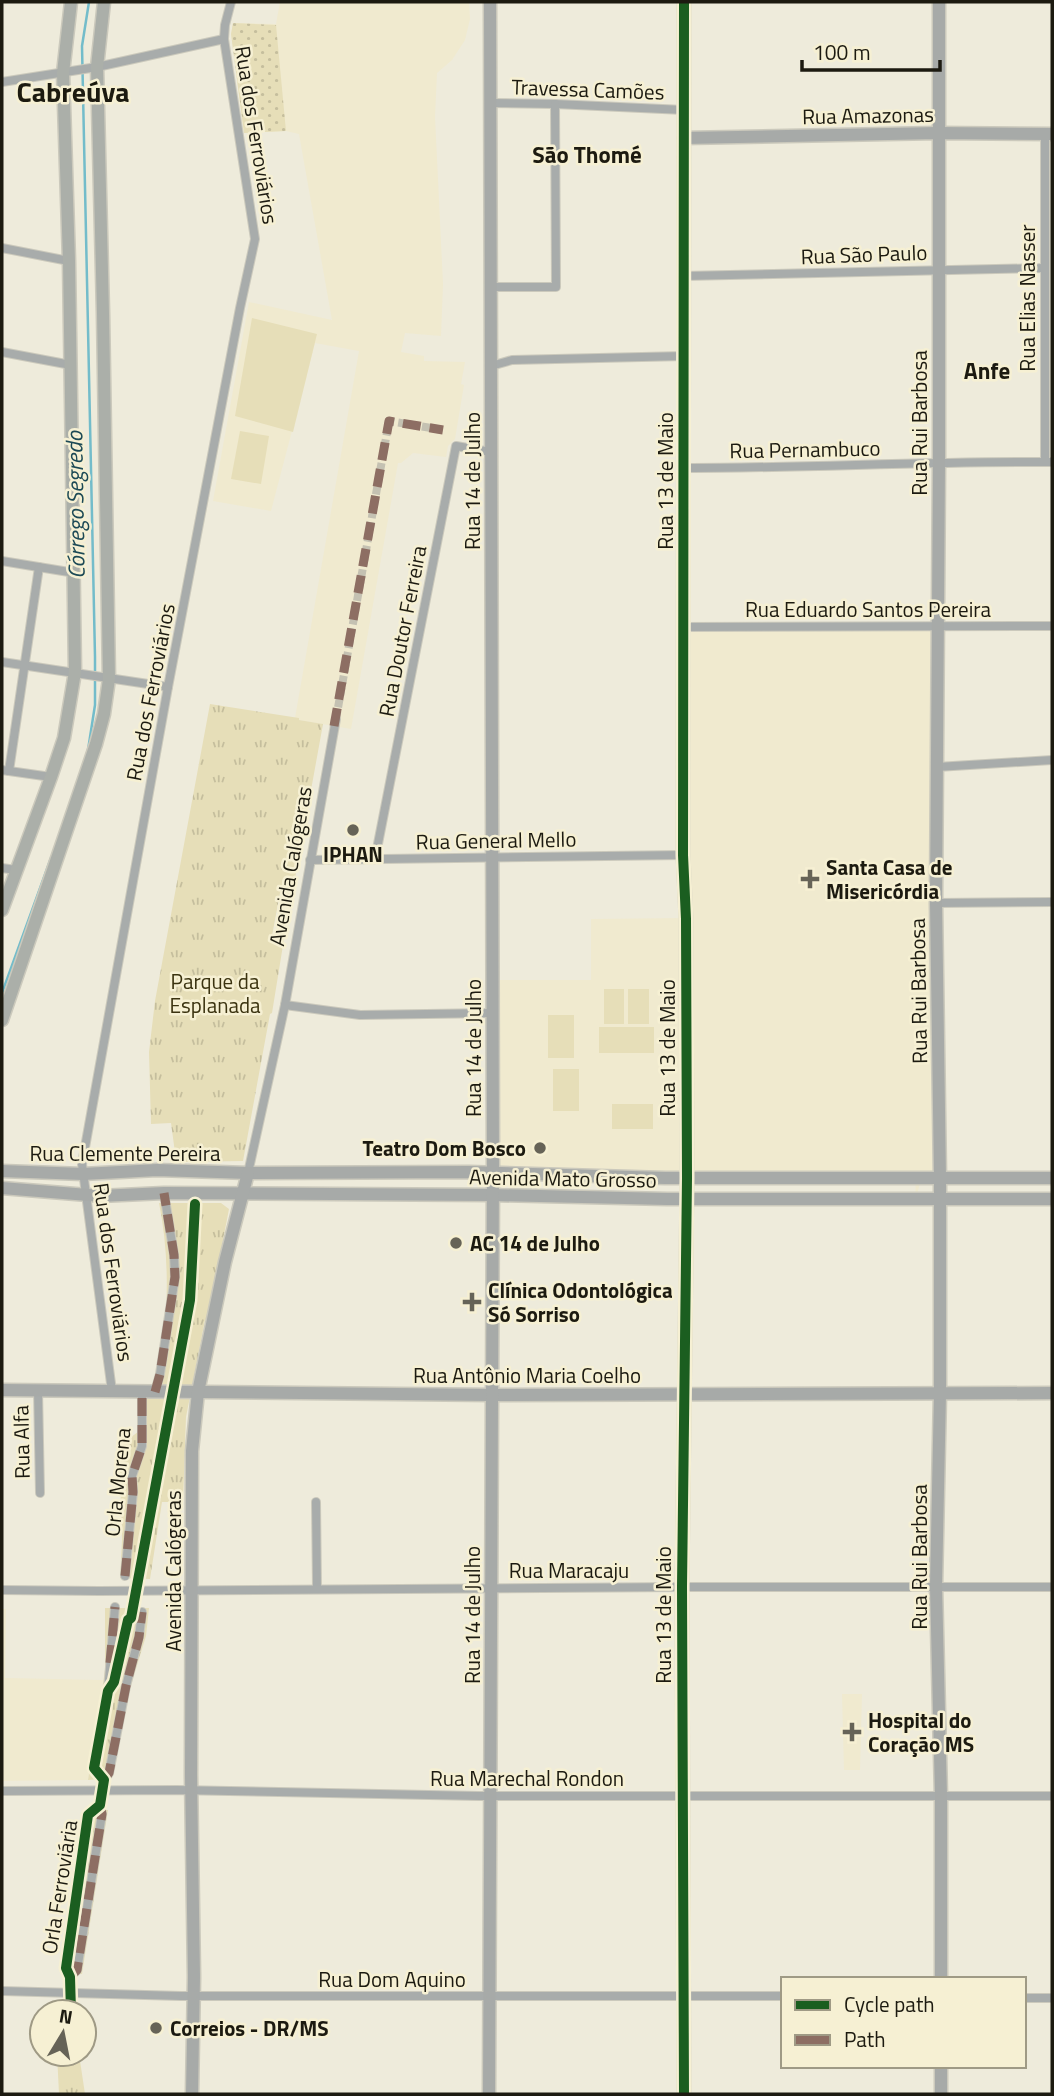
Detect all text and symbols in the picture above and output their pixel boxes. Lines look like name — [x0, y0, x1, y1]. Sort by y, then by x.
scale bar — [802, 28, 940, 72]
text: 100 m — [813, 36, 870, 68]
street label: Rua dos Ferroviários — [227, 44, 287, 226]
district label: Cabreúva — [16, 70, 130, 113]
street label: Travessa Camões — [511, 70, 665, 108]
street label: Rua Amazonas — [802, 98, 934, 132]
district label: São Thomé — [532, 137, 642, 172]
street label: Rua Elias Nasser — [1011, 224, 1043, 372]
street label: Rua São Paulo — [800, 236, 928, 272]
street label: Rua Rui Barbosa — [903, 350, 935, 496]
district label: Anfe — [964, 353, 1010, 388]
street label: Rua 14 de Julho — [456, 412, 488, 550]
street label: Rua 13 de Maio — [649, 412, 681, 550]
water label: Córrego Segredo — [56, 430, 94, 579]
street label: Rua Pernambuco — [729, 432, 881, 466]
street label: Rua Doutor Ferreira — [370, 542, 434, 719]
street label: Rua Eduardo Santos Pereira — [745, 593, 992, 625]
street label: Rua dos Ferroviários — [117, 601, 183, 783]
street label: Avenida Calógeras — [260, 784, 320, 948]
marker: IPHAN — [345, 822, 361, 838]
street label: Rua General Mello — [415, 823, 577, 857]
place label: IPHAN — [323, 838, 383, 870]
place label: Santa Casa de Misericórdia — [826, 851, 952, 907]
marker: Santa Casa de Misericórdia — [800, 869, 820, 889]
street label: Rua Rui Barbosa — [901, 917, 935, 1064]
park label: Parque da Esplanada — [169, 965, 261, 1021]
street label: Rua 14 de Julho — [457, 979, 489, 1117]
street label: Rua 13 de Maio — [651, 979, 683, 1117]
place label: Teatro Dom Bosco — [363, 1132, 526, 1164]
street label: Rua Clemente Pereira — [29, 1137, 221, 1169]
marker: Teatro Dom Bosco — [532, 1140, 548, 1156]
street label: Avenida Mato Grosso — [469, 1160, 657, 1196]
street label: Rua dos Ferroviários — [86, 1181, 142, 1363]
place label: AC 14 de Julho — [470, 1227, 600, 1259]
marker: AC 14 de Julho — [448, 1235, 464, 1251]
place label: Clínica Odontológica Só Sorriso — [488, 1274, 673, 1330]
marker: Clínica Odontológica Só Sorriso — [462, 1292, 482, 1312]
street label: Rua Antônio Maria Coelho — [413, 1359, 641, 1391]
street label: Rua Alfa — [4, 1404, 38, 1479]
street label: Orla Morena — [95, 1426, 139, 1538]
street label: Rua Rui Barbosa — [903, 1484, 935, 1630]
street label: Avenida Calógeras — [157, 1490, 189, 1652]
street label: Rua 14 de Julho — [456, 1546, 488, 1684]
street label: Rua 13 de Maio — [647, 1546, 679, 1684]
street label: Rua Maracaju — [509, 1554, 629, 1586]
place label: Hospital do Coração MS — [868, 1704, 974, 1760]
marker: Hospital do Coração MS — [842, 1722, 862, 1742]
street label: Rua Marechal Rondon — [430, 1762, 624, 1794]
street label: Orla Ferroviária — [33, 1817, 85, 1956]
street label: Rua Dom Aquino — [318, 1963, 466, 1995]
legend — [781, 1977, 1026, 2068]
text: Cycle path — [844, 1988, 935, 2020]
north arrow — [28, 1998, 98, 2068]
text: N — [57, 2000, 75, 2031]
place label: Correios - DR/MS — [170, 2012, 329, 2044]
marker: Correios - DR/MS — [148, 2020, 164, 2036]
text: Path — [844, 2023, 886, 2055]

